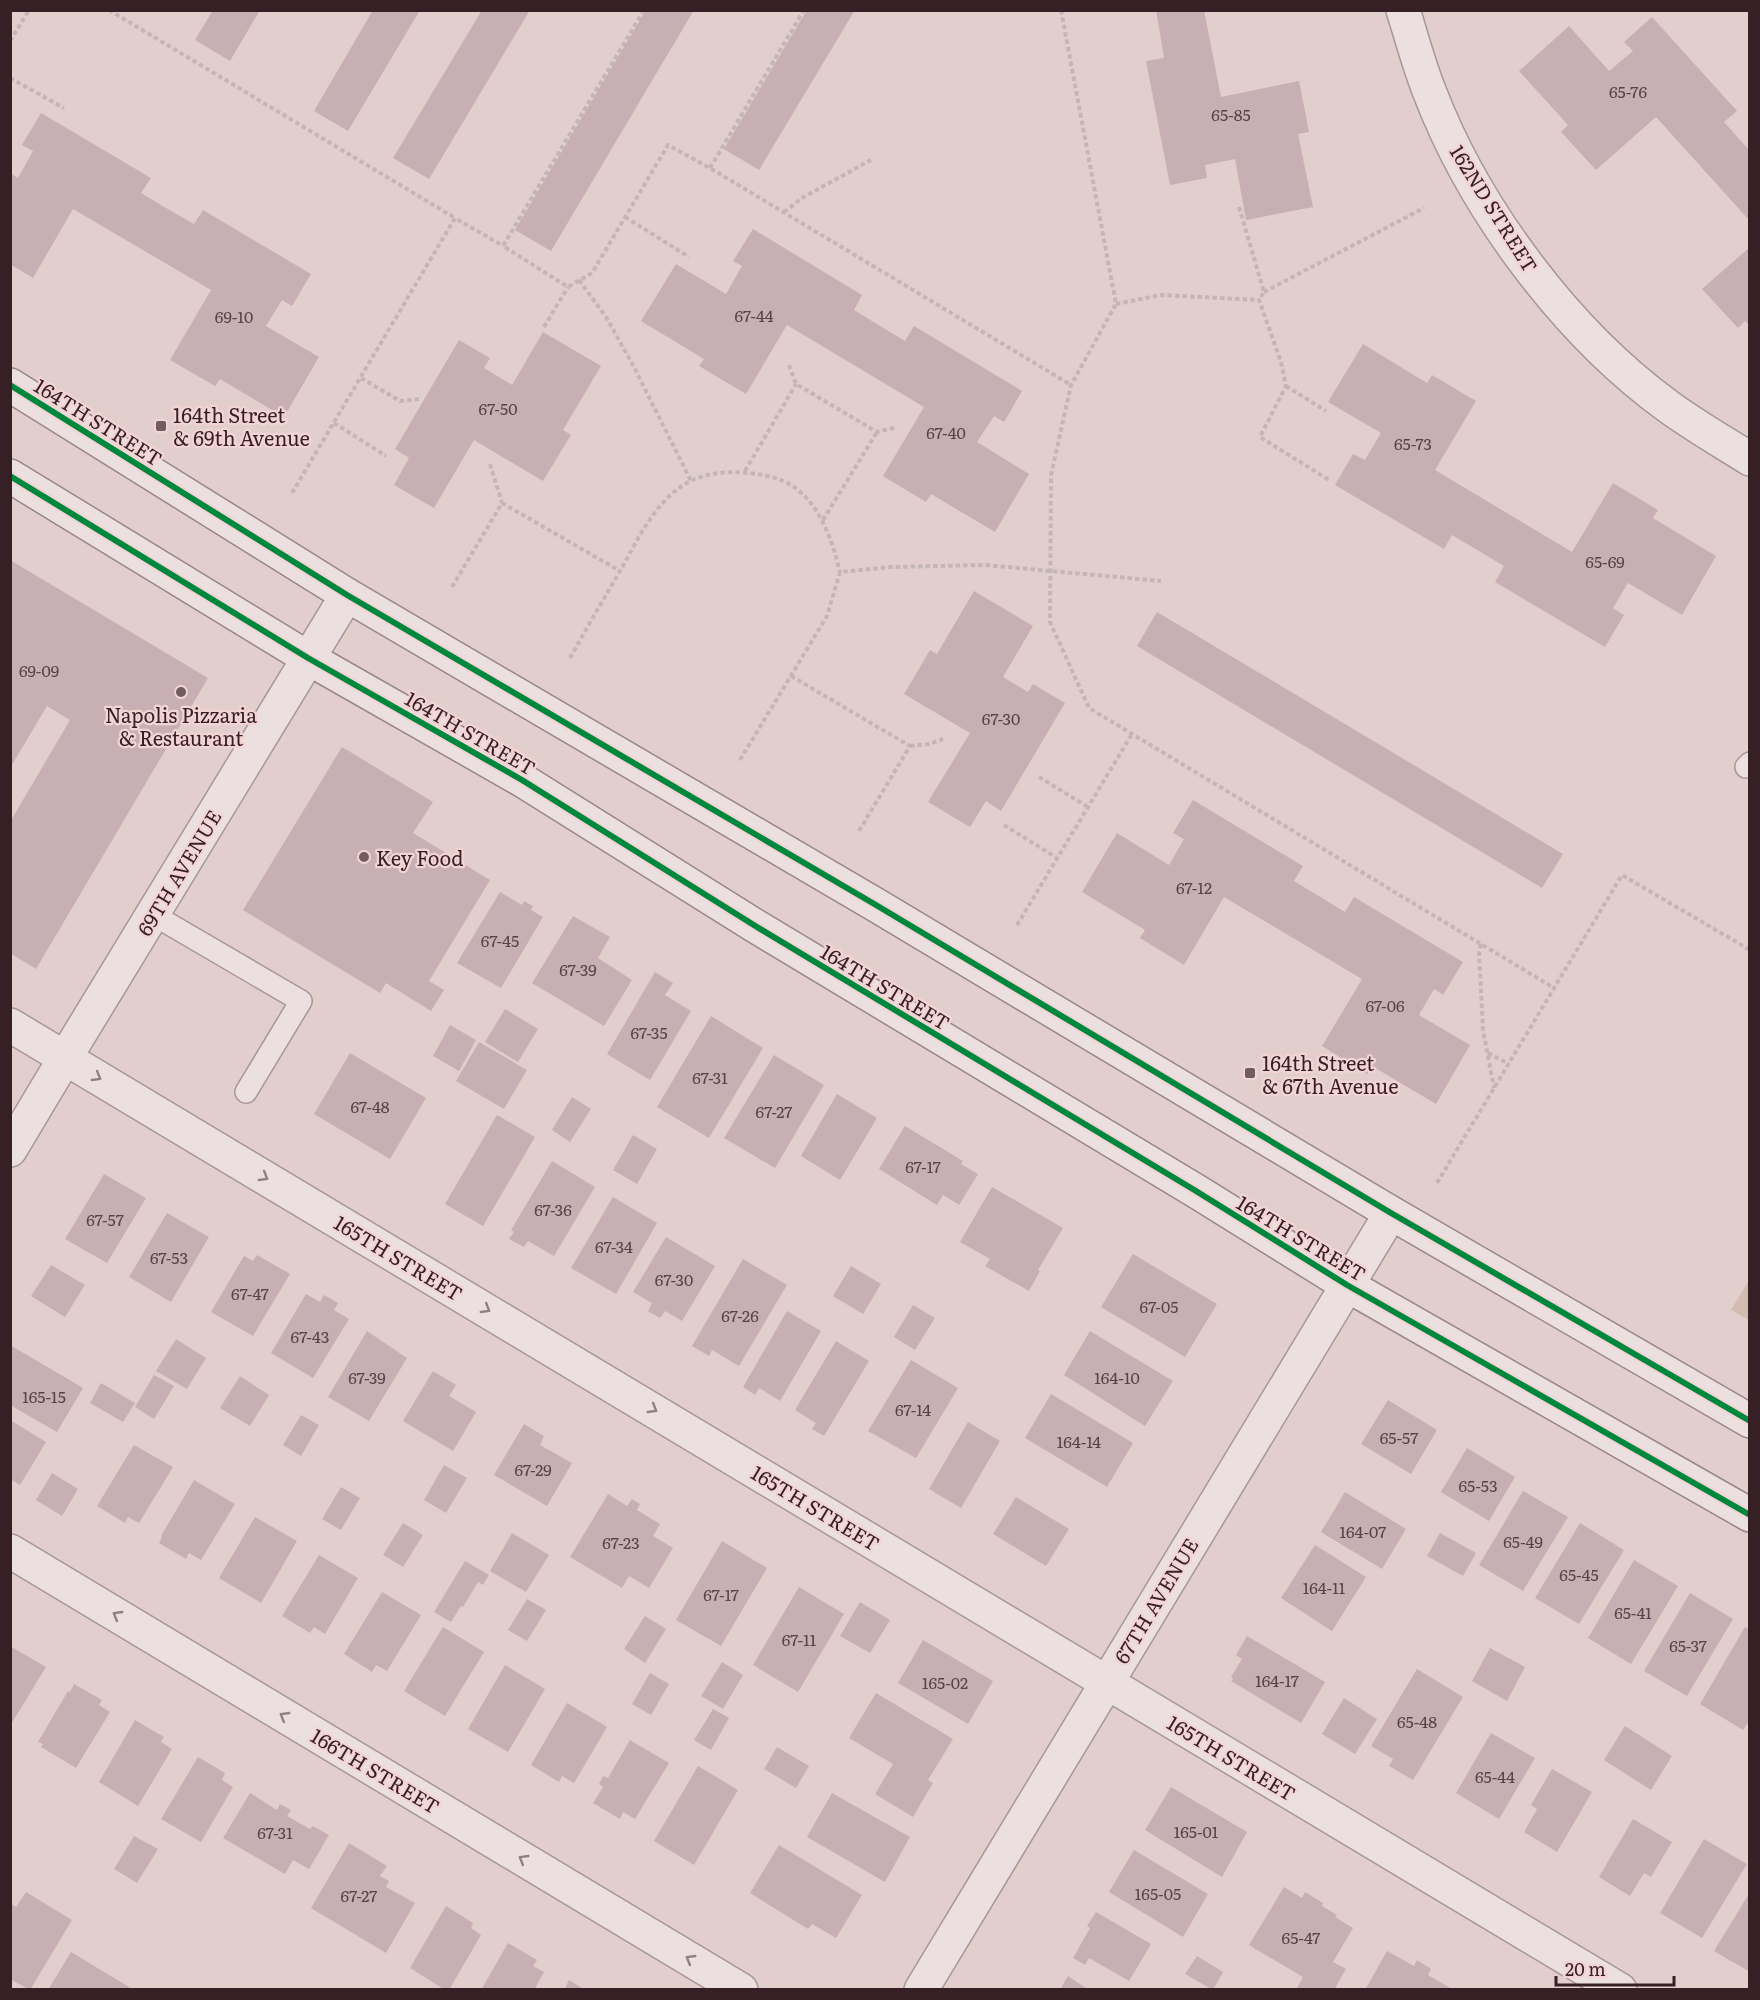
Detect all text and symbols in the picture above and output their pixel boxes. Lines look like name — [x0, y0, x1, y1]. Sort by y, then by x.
house number: 65-76 — [1609, 79, 1647, 103]
house number: 65-85 — [1211, 102, 1251, 126]
street label: 162ND STREET — [1444, 138, 1546, 278]
house number: 67-44 — [734, 303, 774, 327]
house number: 69-10 — [215, 304, 253, 328]
street label: 164TH STREET — [29, 370, 169, 472]
house number: 67-50 — [479, 396, 517, 420]
place label: 164th Street & 69th Avenue — [173, 399, 310, 452]
marker: 164th Street & 69th Avenue — [154, 419, 168, 433]
house number: 67-40 — [926, 420, 966, 444]
house number: 65-73 — [1394, 431, 1432, 455]
house number: 65-69 — [1585, 549, 1625, 573]
house number: 69-09 — [19, 658, 59, 682]
street label: 164TH STREET — [400, 683, 542, 781]
marker: Napolis Pizzaria & Restaurant — [174, 685, 188, 699]
place label: Napolis Pizzaria & Restaurant — [105, 699, 257, 752]
house number: 67-30 — [982, 706, 1020, 730]
street label: 69TH AVENUE — [128, 803, 228, 941]
place label: Key Food — [376, 842, 463, 872]
marker: Key Food — [357, 850, 371, 864]
house number: 67-12 — [1176, 875, 1212, 899]
house number: 67-45 — [481, 928, 519, 952]
street label: 164TH STREET — [816, 936, 956, 1036]
house number: 67-39 — [559, 957, 597, 981]
house number: 67-06 — [1365, 993, 1405, 1017]
house number: 67-35 — [630, 1020, 668, 1044]
place label: 164th Street & 67th Avenue — [1262, 1047, 1399, 1100]
house number: 67-31 — [692, 1065, 728, 1089]
marker: 164th Street & 67th Avenue — [1243, 1066, 1257, 1080]
one-way arrow — [91, 1069, 101, 1081]
house number: 67-48 — [350, 1094, 390, 1118]
house number: 67-27 — [756, 1099, 792, 1123]
house number: 67-17 — [905, 1154, 941, 1178]
one-way arrow — [258, 1169, 268, 1181]
street label: 164TH STREET — [1232, 1187, 1372, 1287]
house number: 67-36 — [534, 1197, 572, 1221]
house number: 67-57 — [86, 1207, 124, 1231]
street label: 165TH STREET — [329, 1207, 469, 1307]
house number: 67-34 — [595, 1234, 633, 1258]
house number: 67-53 — [150, 1245, 188, 1269]
house number: 67-30 — [655, 1267, 693, 1291]
house number: 67-47 — [231, 1281, 269, 1305]
house number: 67-05 — [1140, 1294, 1178, 1318]
one-way arrow — [480, 1302, 490, 1314]
house number: 67-26 — [721, 1303, 759, 1327]
house number: 67-43 — [291, 1324, 329, 1348]
house number: 67-39 — [348, 1365, 386, 1389]
house number: 164-10 — [1094, 1365, 1140, 1389]
house number: 165-15 — [22, 1384, 66, 1408]
house number: 67-14 — [895, 1397, 931, 1421]
one-way arrow — [647, 1402, 657, 1414]
house number: 65-57 — [1380, 1425, 1418, 1449]
house number: 164-14 — [1057, 1429, 1101, 1453]
house number: 67-29 — [514, 1457, 552, 1481]
street label: 165TH STREET — [746, 1457, 886, 1557]
house number: 65-53 — [1458, 1473, 1498, 1497]
house number: 164-07 — [1340, 1519, 1386, 1543]
house number: 65-49 — [1503, 1529, 1543, 1553]
house number: 67-23 — [602, 1530, 640, 1554]
street label: 67TH AVENUE — [1106, 1531, 1204, 1669]
house number: 65-45 — [1559, 1562, 1599, 1586]
house number: 164-11 — [1303, 1575, 1346, 1599]
house number: 67-17 — [703, 1582, 739, 1606]
house number: 65-41 — [1614, 1600, 1652, 1624]
one-way arrow — [113, 1611, 123, 1623]
house number: 67-11 — [782, 1627, 817, 1651]
house number: 65-37 — [1669, 1633, 1707, 1657]
house number: 164-17 — [1255, 1668, 1299, 1692]
house number: 165-02 — [922, 1670, 968, 1694]
street label: 165TH STREET — [1162, 1707, 1302, 1807]
house number: 65-48 — [1397, 1709, 1437, 1733]
one-way arrow — [280, 1711, 290, 1723]
street label: 166TH STREET — [306, 1720, 446, 1820]
house number: 65-44 — [1475, 1764, 1515, 1788]
house number: 165-01 — [1174, 1819, 1219, 1843]
house number: 67-31 — [257, 1820, 293, 1844]
one-way arrow — [519, 1855, 529, 1866]
house number: 165-05 — [1135, 1881, 1181, 1905]
house number: 67-27 — [341, 1883, 377, 1907]
house number: 65-47 — [1282, 1925, 1320, 1949]
scale bar — [1556, 1949, 1674, 1987]
one-way arrow — [686, 1955, 696, 1967]
text: 20 m — [1565, 1955, 1606, 1982]

